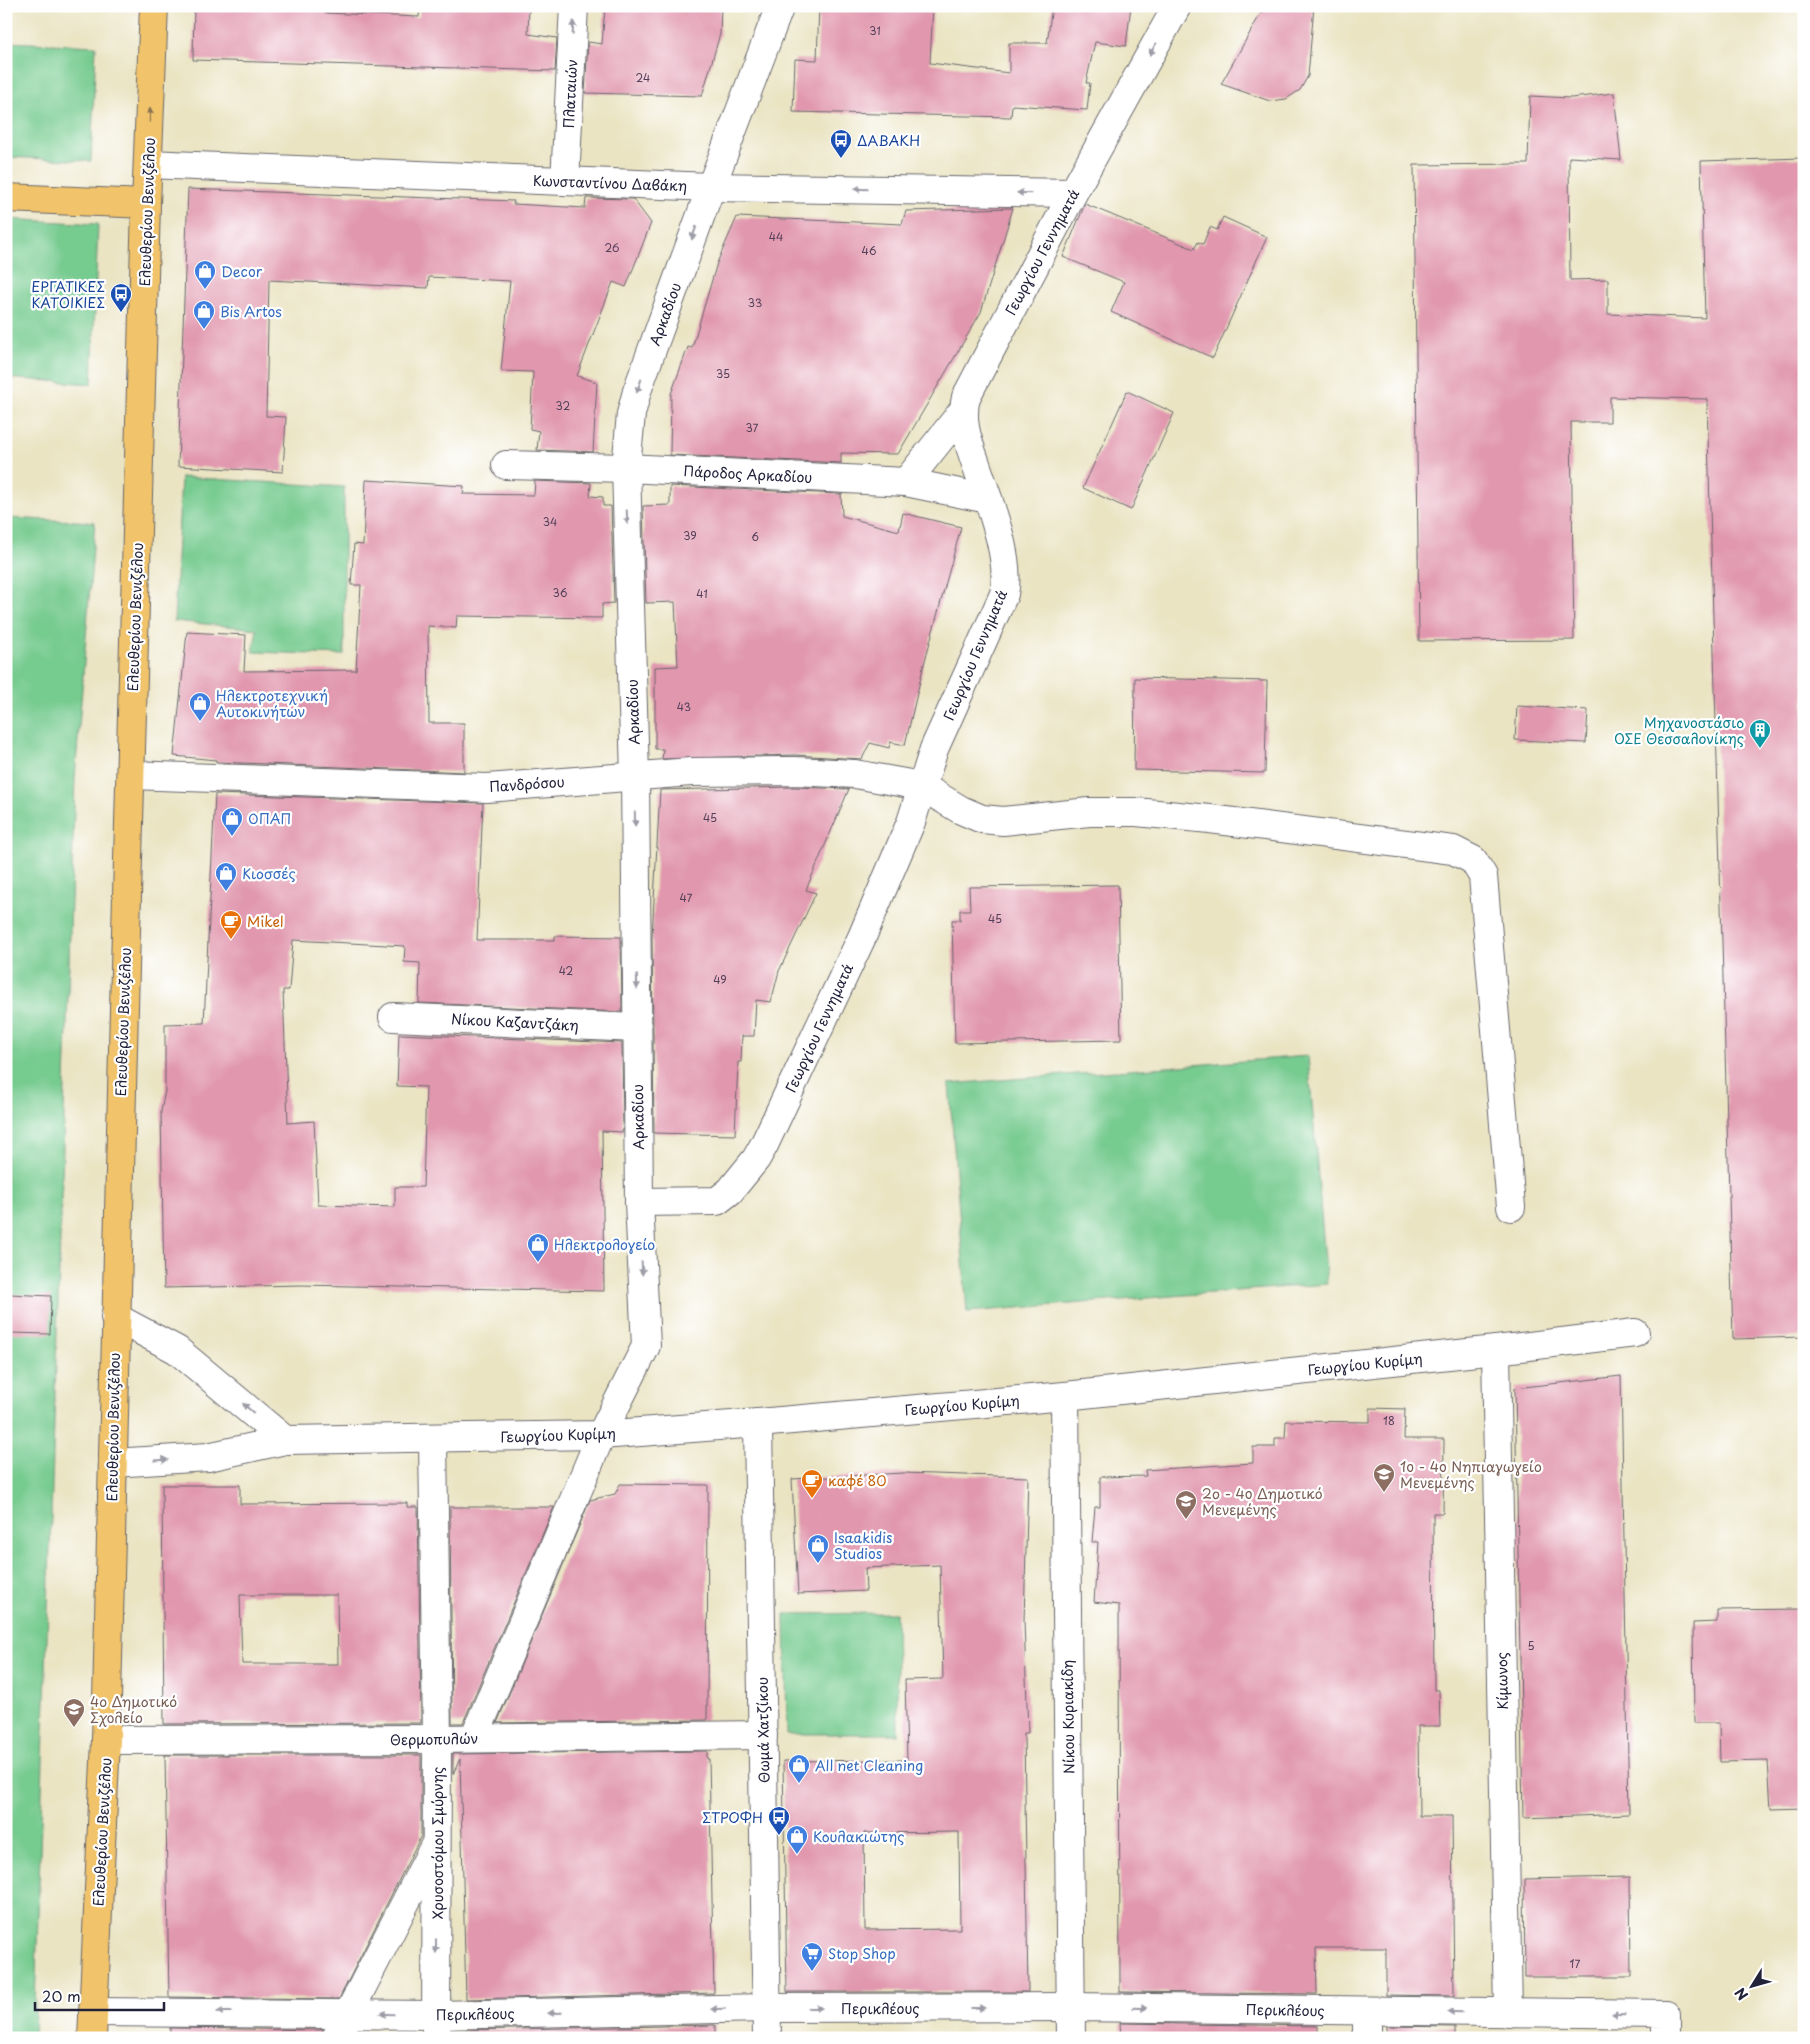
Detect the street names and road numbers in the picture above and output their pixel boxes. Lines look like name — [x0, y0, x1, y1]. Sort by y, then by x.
street label: Πλαταιών — [558, 59, 582, 129]
street label: Ελευθερίου Βενιζέλου — [134, 137, 160, 287]
street label: Κωνσταντίνου Δαβάκη — [532, 170, 688, 196]
street label: Γεωργίου Γεννηματά — [1000, 185, 1084, 319]
street label: Αρκαδίου — [644, 280, 686, 348]
street label: Πάροδος Αρκαδίου — [683, 460, 813, 488]
street label: Ελευθερίου Βενιζέλου — [122, 542, 148, 692]
street label: Γεωργίου Γεννηματά — [938, 586, 1012, 724]
street label: Αρκαδίου — [621, 679, 645, 745]
street label: Πανδρόσου — [489, 771, 565, 797]
street label: Ελευθερίου Βενιζέλου — [110, 947, 136, 1097]
street label: Γεωργίου Γεννηματά — [780, 960, 858, 1096]
street label: Νίκου Καζαντζάκη — [451, 1008, 579, 1036]
street label: Αρκαδίου — [627, 1084, 649, 1150]
street label: Γεωργίου Κυρίμη — [1306, 1348, 1424, 1380]
street label: Ελευθερίου Βενιζέλου — [101, 1352, 125, 1502]
street label: Γεωργίου Κυρίμη — [904, 1390, 1020, 1420]
street label: Γεωργίου Κυρίμη — [500, 1422, 616, 1448]
street label: Κίμωνος — [1491, 1652, 1513, 1710]
street label: Νίκου Κυριακίδη — [1057, 1660, 1079, 1774]
street label: Θωμά Χατζίκου — [752, 1677, 774, 1783]
street label: Θερμοπυλών — [390, 1728, 478, 1750]
street label: Ελευθερίου Βενιζέλου — [88, 1757, 116, 1907]
street label: Χρυσοστόμου Σμύρνης — [427, 1767, 448, 1919]
street label: Περικλέους — [840, 1998, 920, 2019]
street label: Περικλέους — [1245, 1999, 1325, 2021]
street label: Περικλέους — [435, 2003, 515, 2025]

